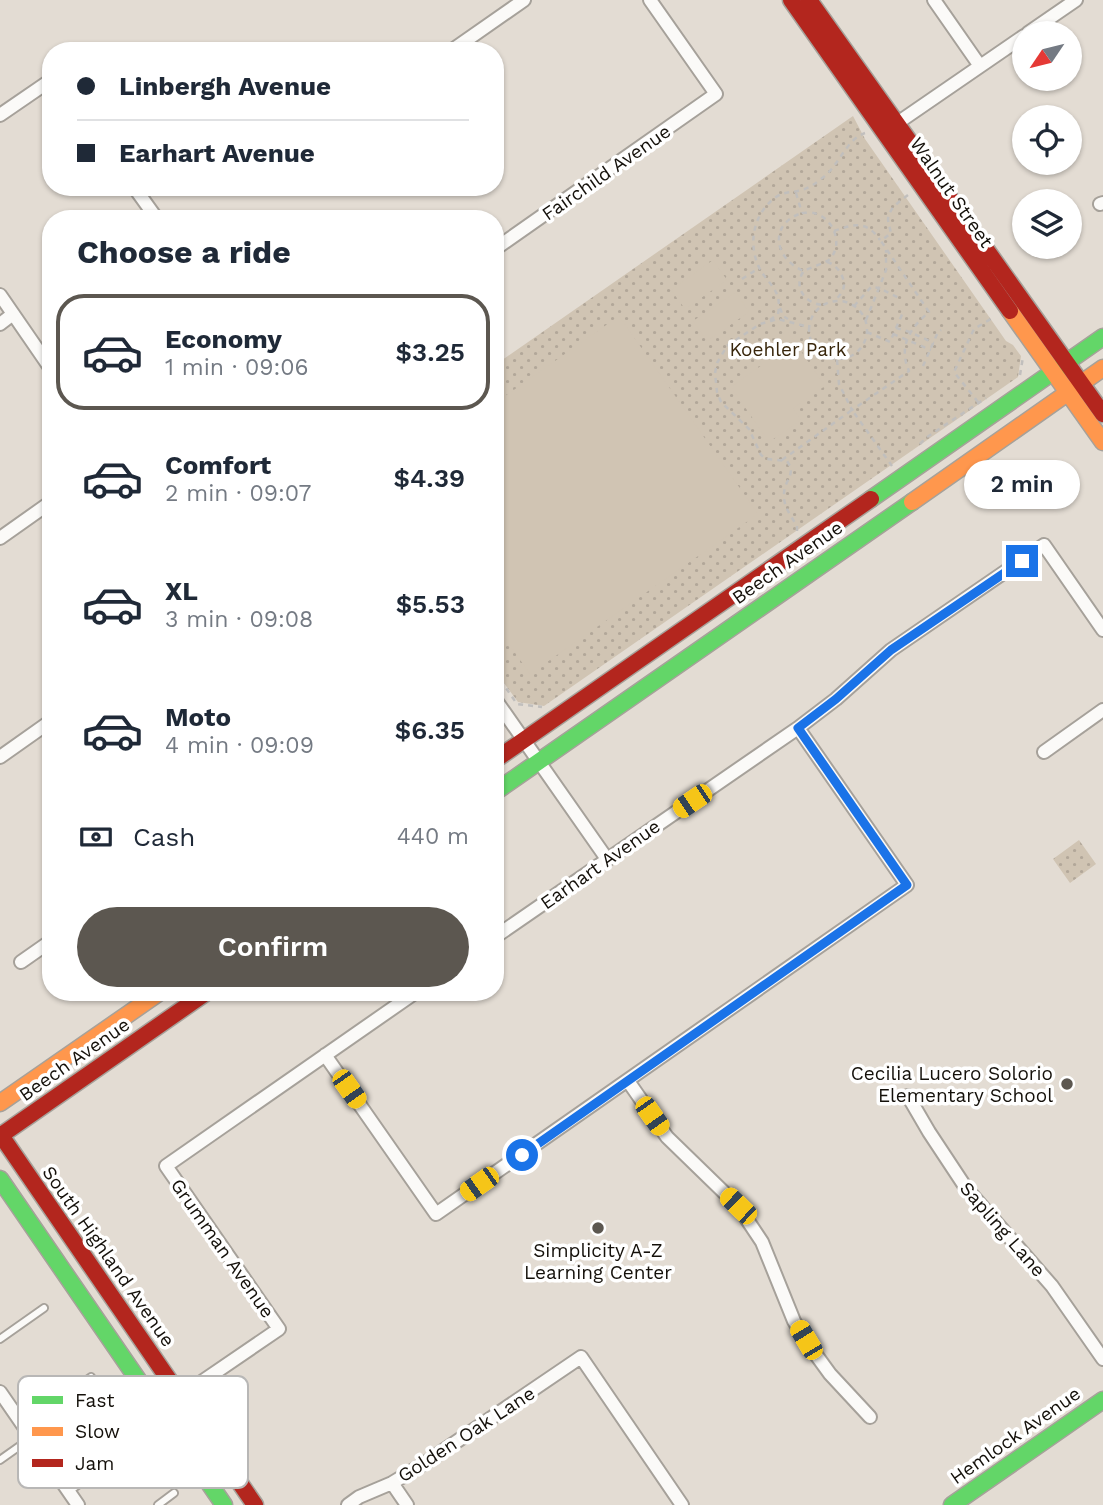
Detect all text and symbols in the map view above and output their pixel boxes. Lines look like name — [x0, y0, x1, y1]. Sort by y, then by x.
north arrow — [1012, 21, 1082, 91]
map controls — [1012, 21, 1082, 259]
text: Linbergh Avenue — [119, 71, 331, 101]
button: locate — [1012, 105, 1082, 175]
street label: Fairchild Avenue — [537, 119, 675, 225]
street label: Walnut Street — [905, 133, 998, 252]
text: Earhart Avenue — [119, 138, 315, 168]
button: layers — [1012, 189, 1082, 259]
text: Choose a ride — [77, 233, 291, 271]
icon: car — [81, 321, 144, 384]
text: Economy — [165, 324, 282, 354]
text: $3.25 — [395, 337, 465, 367]
park label: Koehler Park — [729, 338, 847, 361]
text: 1 min · 09:06 — [165, 354, 309, 381]
icon: car — [81, 447, 144, 510]
text: Comfort — [165, 450, 271, 480]
callout: 2 min — [964, 460, 1080, 508]
text: $4.39 — [394, 463, 465, 493]
text: 2 min — [990, 471, 1054, 498]
text: 2 min · 09:07 — [165, 480, 311, 507]
street label: Beech Avenue — [728, 516, 847, 609]
route end — [1006, 545, 1038, 577]
icon: car — [81, 573, 144, 636]
text: XL — [165, 576, 198, 606]
text: $5.53 — [396, 589, 465, 619]
text: 3 min · 09:08 — [165, 606, 313, 633]
icon: car — [81, 699, 144, 762]
text: Moto — [165, 702, 231, 732]
text: $6.35 — [395, 715, 465, 745]
text: 4 min · 09:09 — [165, 732, 314, 759]
car — [669, 781, 716, 821]
street label: Earhart Avenue — [536, 814, 665, 914]
icon: cash — [77, 818, 115, 856]
text: Cash — [133, 822, 195, 852]
text: 440 m — [397, 823, 469, 850]
button: Confirm — [77, 907, 469, 987]
street label: Beech Avenue — [15, 1013, 134, 1106]
place label: Cecilia Lucero Solorio Elementary School — [851, 1062, 1053, 1107]
car — [329, 1066, 370, 1112]
marker: Cecilia Lucero Solorio Elementary School — [1059, 1076, 1075, 1092]
car — [632, 1093, 673, 1139]
route start — [506, 1139, 538, 1171]
street label: South Highland Avenue — [37, 1161, 180, 1351]
car — [456, 1163, 503, 1205]
street label: Grumman Avenue — [166, 1174, 279, 1322]
street label: Sapling Lane — [955, 1177, 1050, 1282]
car — [716, 1184, 761, 1228]
marker: Simplicity A-Z Learning Center — [590, 1220, 606, 1236]
place label: Simplicity A-Z Learning Center — [524, 1239, 672, 1284]
car — [787, 1317, 826, 1363]
legend — [18, 1376, 248, 1488]
street label: Golden Oak Lane — [393, 1382, 539, 1487]
street label: Hemlock Avenue — [946, 1382, 1085, 1489]
text: Fast — [75, 1389, 114, 1412]
text: Slow — [75, 1420, 120, 1443]
text: Jam — [75, 1452, 114, 1475]

